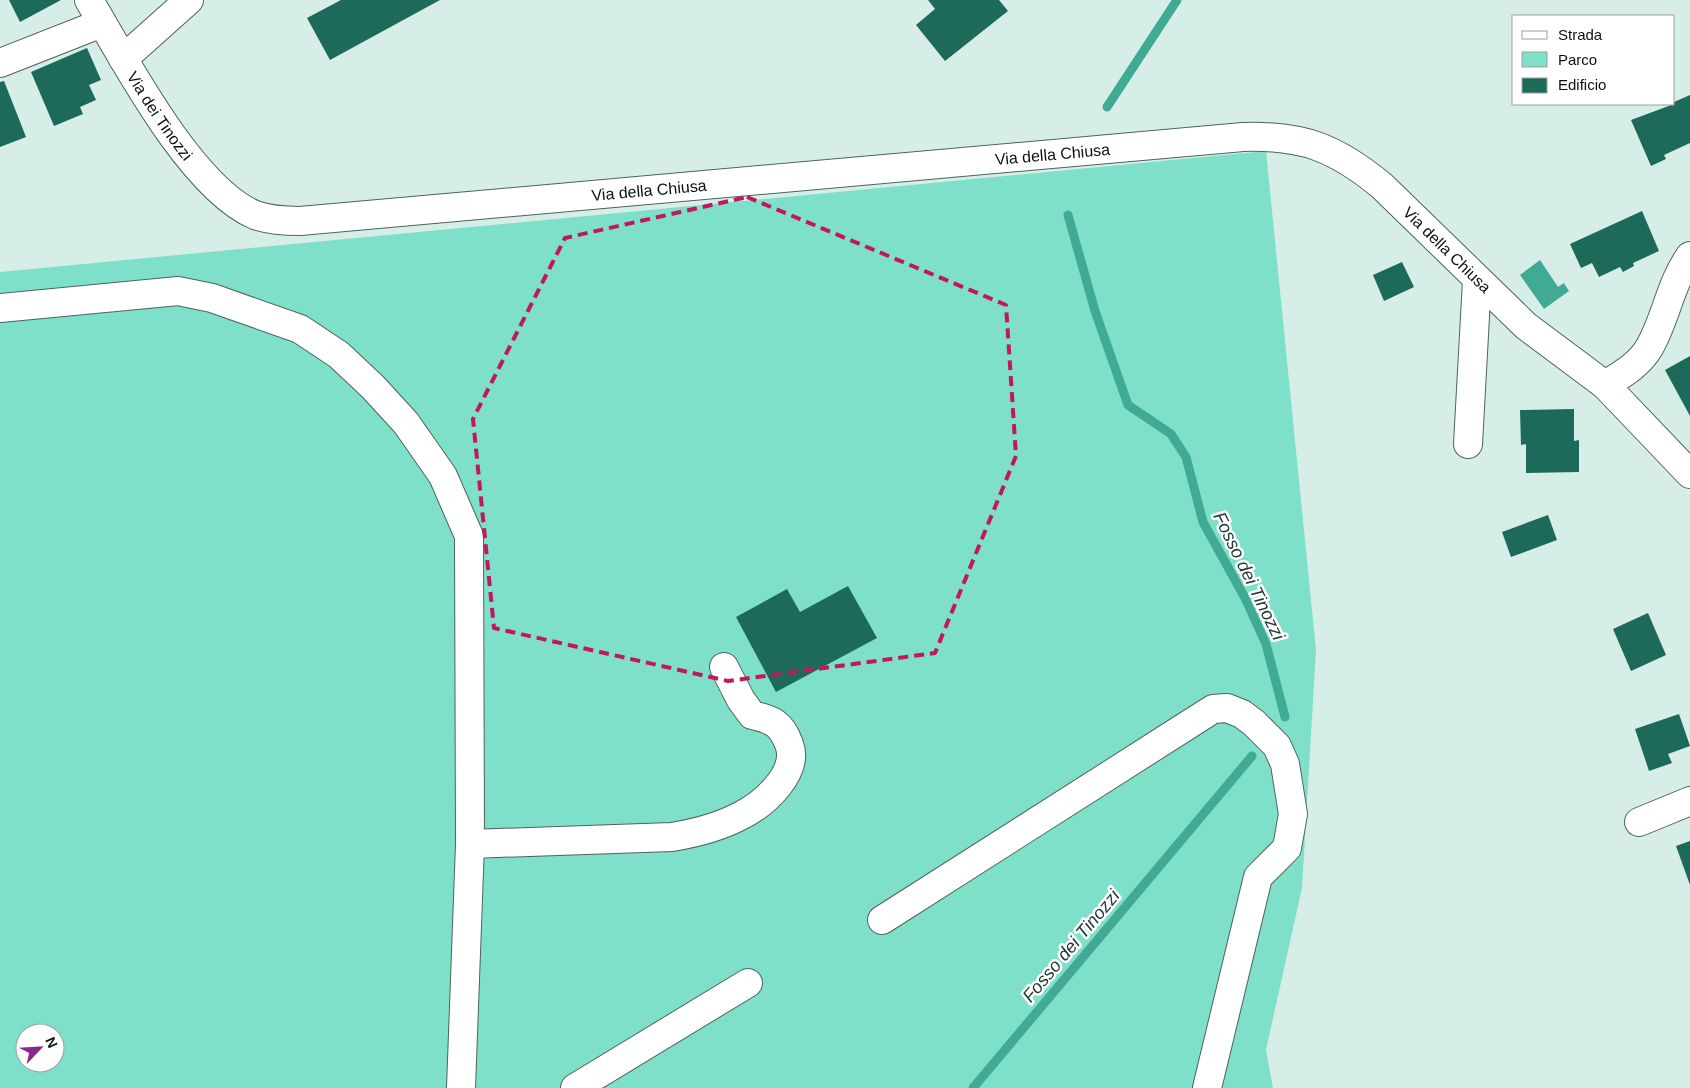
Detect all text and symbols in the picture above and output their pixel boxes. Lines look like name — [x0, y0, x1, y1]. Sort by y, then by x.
legend — [1512, 15, 1675, 105]
text: Strada — [1558, 26, 1603, 43]
text: Parco — [1558, 51, 1597, 68]
street label: Via dei Tinozzi — [124, 68, 196, 163]
text: Edificio — [1558, 76, 1606, 93]
street label: Via della Chiusa — [994, 140, 1111, 168]
street label: Via della Chiusa — [591, 176, 707, 204]
street label: Via della Chiusa — [1400, 203, 1495, 296]
water label: Fosso dei Tinozzi — [1209, 509, 1289, 644]
water label: Fosso dei Tinozzi — [1018, 885, 1124, 1006]
north arrow — [15, 1023, 65, 1073]
text: N — [42, 1035, 61, 1050]

